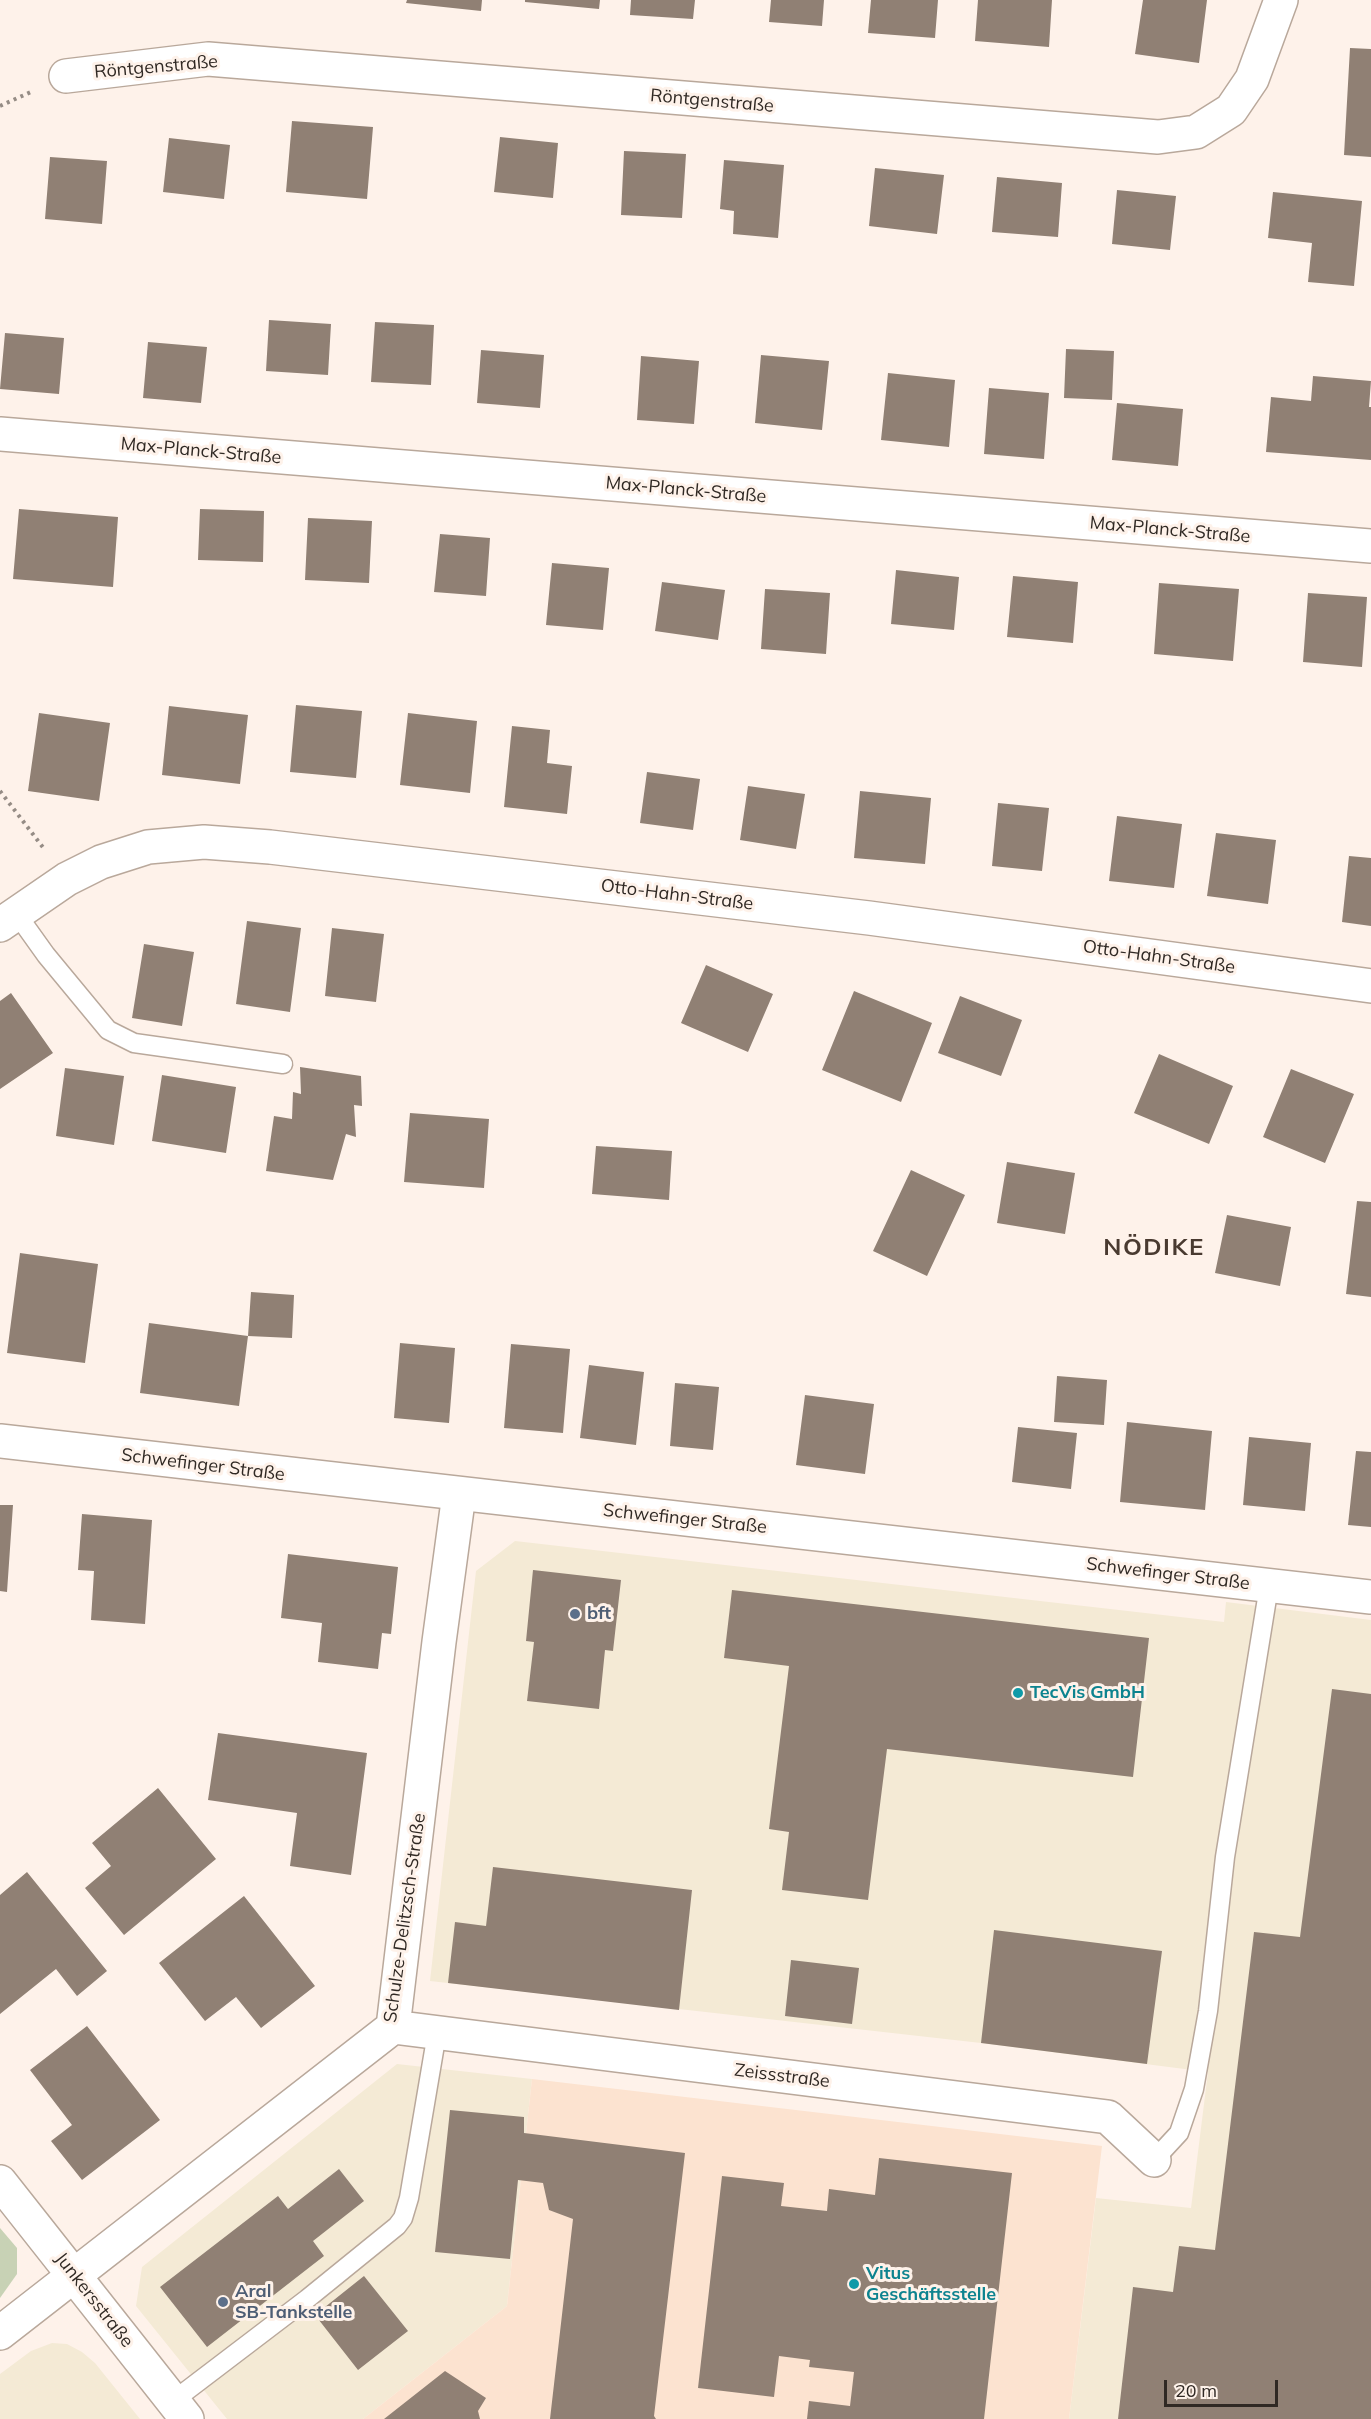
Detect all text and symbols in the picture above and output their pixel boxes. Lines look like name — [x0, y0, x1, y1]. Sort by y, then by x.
street label: Röntgenstraße — [93, 51, 219, 83]
street label: Röntgenstraße — [649, 85, 775, 117]
street label: Max-Planck-Straße — [120, 433, 282, 469]
street label: Max-Planck-Straße — [605, 472, 767, 508]
street label: Max-Planck-Straße — [1089, 512, 1251, 548]
street label: Otto-Hahn-Straße — [600, 875, 754, 915]
street label: Otto-Hahn-Straße — [1082, 936, 1236, 978]
district label: NÖDIKE — [1103, 1234, 1205, 1262]
street label: Schwefinger Straße — [120, 1444, 286, 1486]
street label: Schwefinger Straße — [602, 1500, 768, 1538]
street label: Schwefinger Straße — [1085, 1553, 1251, 1595]
place label: bft — [587, 1603, 611, 1625]
marker: bft — [568, 1607, 582, 1621]
place label: TecVis GmbH — [1030, 1682, 1145, 1704]
marker: TecVis GmbH — [1011, 1686, 1025, 1700]
street label: Schulze-Delitzsch-Straße — [380, 1812, 430, 2024]
street label: Zeissstraße — [733, 2059, 831, 2093]
street label: Junkersstraße — [50, 2248, 138, 2352]
place label: Vitus Geschäftsstelle — [866, 2263, 996, 2306]
marker: Vitus Geschäftsstelle — [847, 2277, 861, 2291]
place label: Aral SB-Tankstelle — [235, 2281, 352, 2324]
marker: Aral SB-Tankstelle — [216, 2295, 230, 2309]
scale bar — [1167, 2368, 1281, 2406]
text: 20 m — [1175, 2379, 1217, 2402]

